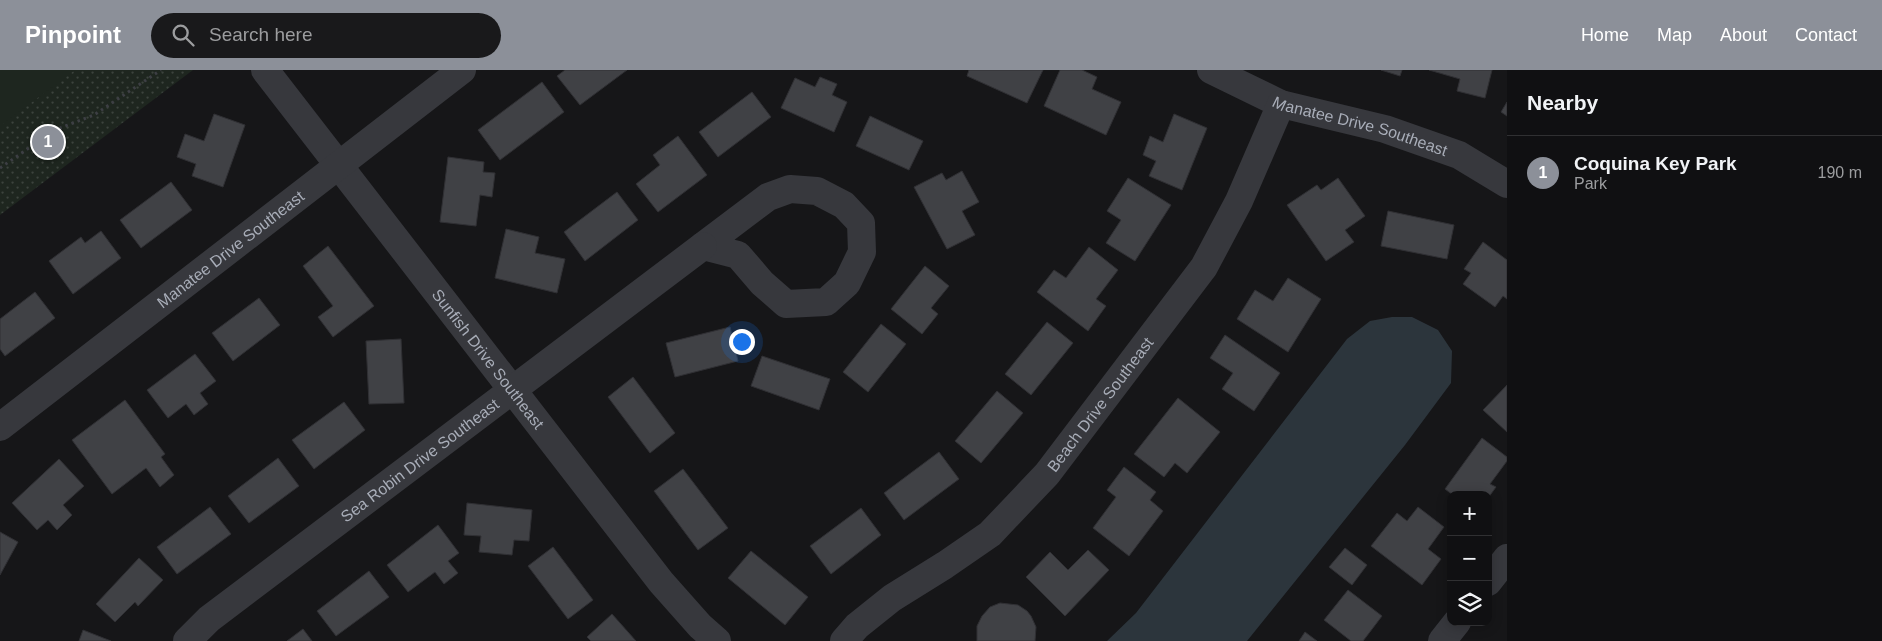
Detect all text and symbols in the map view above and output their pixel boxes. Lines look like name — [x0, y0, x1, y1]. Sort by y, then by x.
search box — [151, 13, 501, 58]
text: Pinpoint — [25, 21, 121, 48]
icon: search — [169, 21, 197, 49]
text: Search here — [209, 24, 313, 45]
text: Home — [1581, 25, 1629, 45]
text: Map — [1657, 25, 1692, 45]
text: About — [1720, 25, 1767, 45]
text: Contact — [1795, 25, 1857, 45]
text: Nearby — [1527, 91, 1598, 114]
street label: Manatee Drive Southeast — [1270, 93, 1450, 159]
pin: 1 — [32, 123, 64, 161]
text: Coquina Key Park — [1574, 153, 1737, 174]
text: 1 — [1539, 164, 1547, 181]
text: 190 m — [1818, 164, 1862, 181]
text: Park — [1574, 175, 1607, 192]
street label: Manatee Drive Southeast — [154, 187, 308, 311]
street label: Sunfish Drive Southeast — [429, 286, 548, 433]
your location — [729, 329, 755, 355]
street label: Beach Drive Southeast — [1044, 334, 1157, 475]
street label: Sea Robin Drive Southeast — [338, 395, 503, 525]
map controls — [1447, 491, 1492, 626]
button: + — [1447, 491, 1492, 536]
button: − — [1447, 536, 1492, 581]
button: layers — [1447, 581, 1492, 626]

